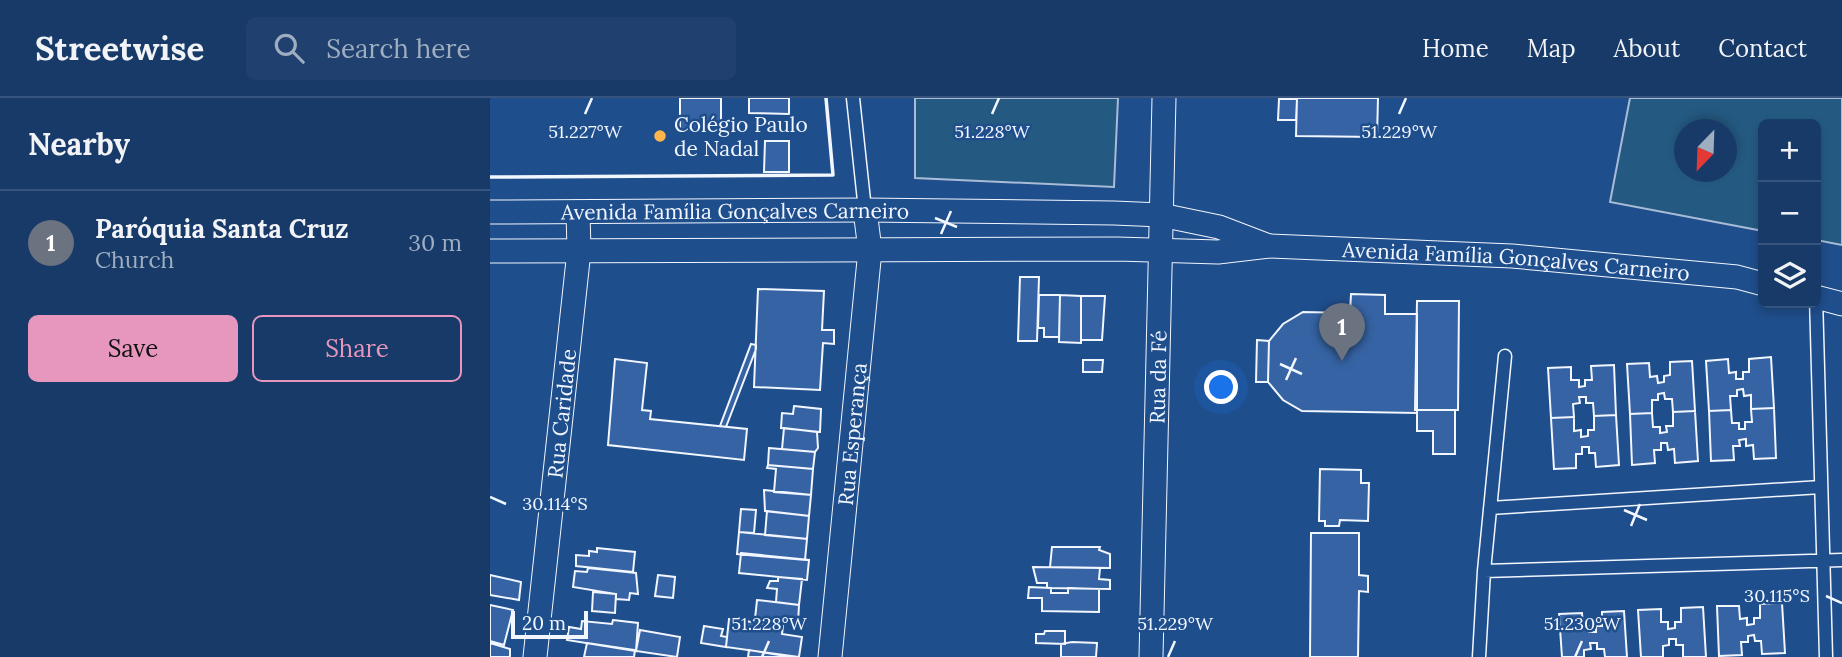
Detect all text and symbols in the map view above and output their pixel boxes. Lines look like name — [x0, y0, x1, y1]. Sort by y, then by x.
search box — [246, 17, 736, 80]
text: Streetwise — [35, 27, 204, 69]
icon: search — [270, 29, 308, 67]
text: Search here — [326, 32, 471, 65]
text: Home — [1422, 33, 1489, 64]
text: Map — [1527, 33, 1576, 64]
text: About — [1614, 33, 1680, 64]
text: Contact — [1718, 33, 1807, 64]
place label: Colégio Paulo de Nadal — [674, 111, 808, 162]
north arrow — [1674, 119, 1737, 182]
map controls — [1758, 119, 1821, 308]
button: + — [1758, 119, 1821, 182]
text: 51.227°W — [548, 120, 623, 143]
text: 51.228°W — [954, 120, 1031, 143]
text: 51.229°W — [1361, 120, 1438, 143]
text: Nearby — [28, 125, 130, 163]
marker: Colégio Paulo de Nadal — [652, 128, 668, 144]
button: − — [1758, 182, 1821, 245]
street label: Avenida Família Gonçalves Carneiro — [560, 196, 909, 225]
text: Paróquia Santa Cruz — [95, 212, 349, 245]
text: 1 — [46, 228, 56, 257]
text: 30 m — [408, 228, 462, 257]
street label: Avenida Família Gonçalves Carneiro — [1341, 235, 1691, 286]
text: Church — [95, 245, 174, 274]
button: layers — [1758, 245, 1821, 308]
pin: 1 — [1319, 303, 1365, 361]
button: Save — [28, 315, 238, 382]
button: Share — [252, 315, 462, 382]
street label: Rua da Fé — [1143, 330, 1172, 424]
street label: Rua Caridade — [541, 347, 582, 480]
street label: Rua Esperança — [831, 361, 872, 507]
your location — [1204, 370, 1238, 404]
text: 30.114°S — [522, 492, 588, 515]
text: 30.115°S — [1744, 584, 1810, 607]
scale bar — [511, 608, 588, 640]
text: 20 m — [522, 611, 566, 635]
text: 51.228°W — [731, 612, 808, 635]
text: 51.229°W — [1137, 612, 1214, 635]
text: 51.230°W — [1544, 612, 1621, 635]

